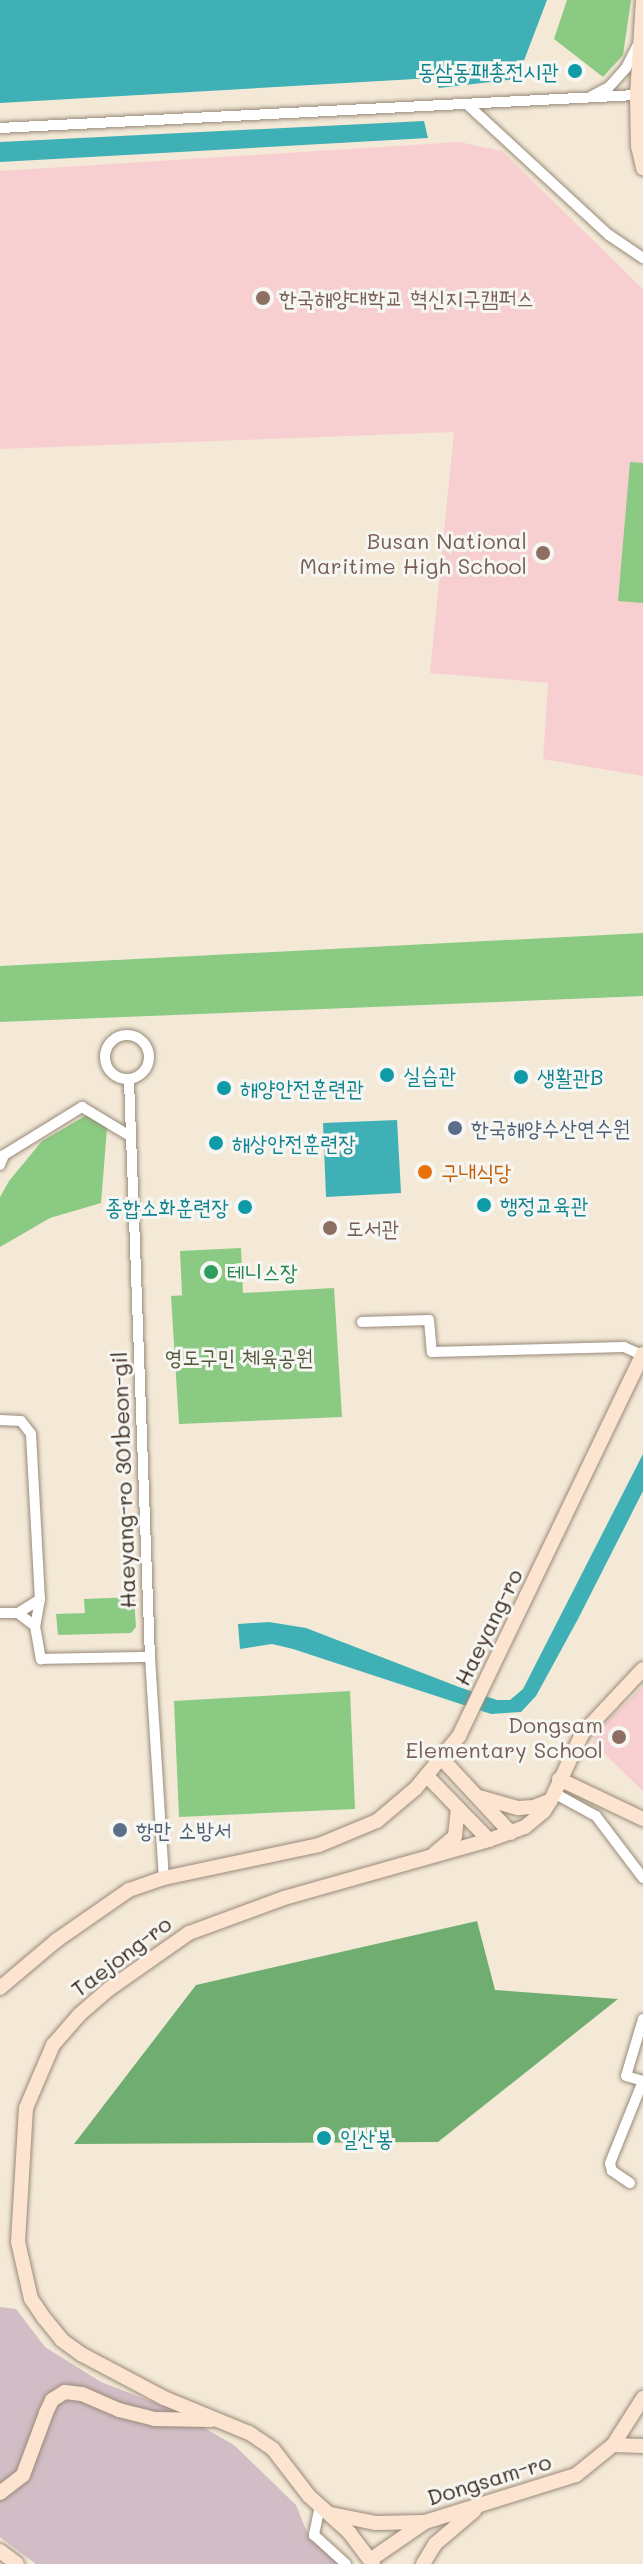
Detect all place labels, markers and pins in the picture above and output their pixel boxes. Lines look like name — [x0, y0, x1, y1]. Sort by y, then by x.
place label: 동삼동패총전시관 — [417, 58, 559, 84]
marker: 동삼동패총전시관 — [566, 62, 584, 80]
place label: 한국해양대학교 혁신지구캠퍼스 — [279, 285, 534, 311]
marker: 한국해양대학교 혁신지구캠퍼스 — [254, 289, 272, 307]
place label: Busan National Maritime High School — [299, 527, 527, 578]
marker: Busan National Maritime High School — [534, 544, 552, 562]
place label: 실습관 — [403, 1062, 456, 1088]
place label: 생활관B — [537, 1064, 604, 1090]
marker: 실습관 — [378, 1066, 396, 1084]
marker: 생활관B — [512, 1068, 530, 1086]
place label: 해양안전훈련관 — [240, 1075, 364, 1101]
marker: 해양안전훈련관 — [215, 1079, 233, 1097]
place label: 한국해양수산연수원 — [471, 1115, 630, 1141]
marker: 한국해양수산연수원 — [446, 1119, 464, 1137]
place label: 해상안전훈련장 — [232, 1130, 356, 1156]
marker: 해상안전훈련장 — [207, 1134, 225, 1152]
place label: 구내식당 — [441, 1159, 512, 1185]
marker: 구내식당 — [416, 1163, 434, 1181]
place label: 행정교육관 — [500, 1192, 589, 1218]
place label: 종합소화훈련장 — [105, 1194, 229, 1220]
marker: 행정교육관 — [475, 1196, 493, 1214]
marker: 종합소화훈련장 — [236, 1198, 254, 1216]
place label: 도서관 — [346, 1215, 399, 1241]
marker: 도서관 — [321, 1219, 339, 1237]
place label: 테니스장 — [227, 1259, 298, 1285]
marker: 테니스장 — [202, 1263, 220, 1281]
place label: Dongsam Elementary School — [406, 1711, 603, 1762]
marker: Dongsam Elementary School — [610, 1728, 628, 1746]
place label: 항만 소방서 — [136, 1817, 232, 1843]
marker: 항만 소방서 — [111, 1821, 129, 1839]
place label: 일산봉 — [340, 2125, 393, 2151]
marker: 일산봉 — [315, 2129, 333, 2147]

